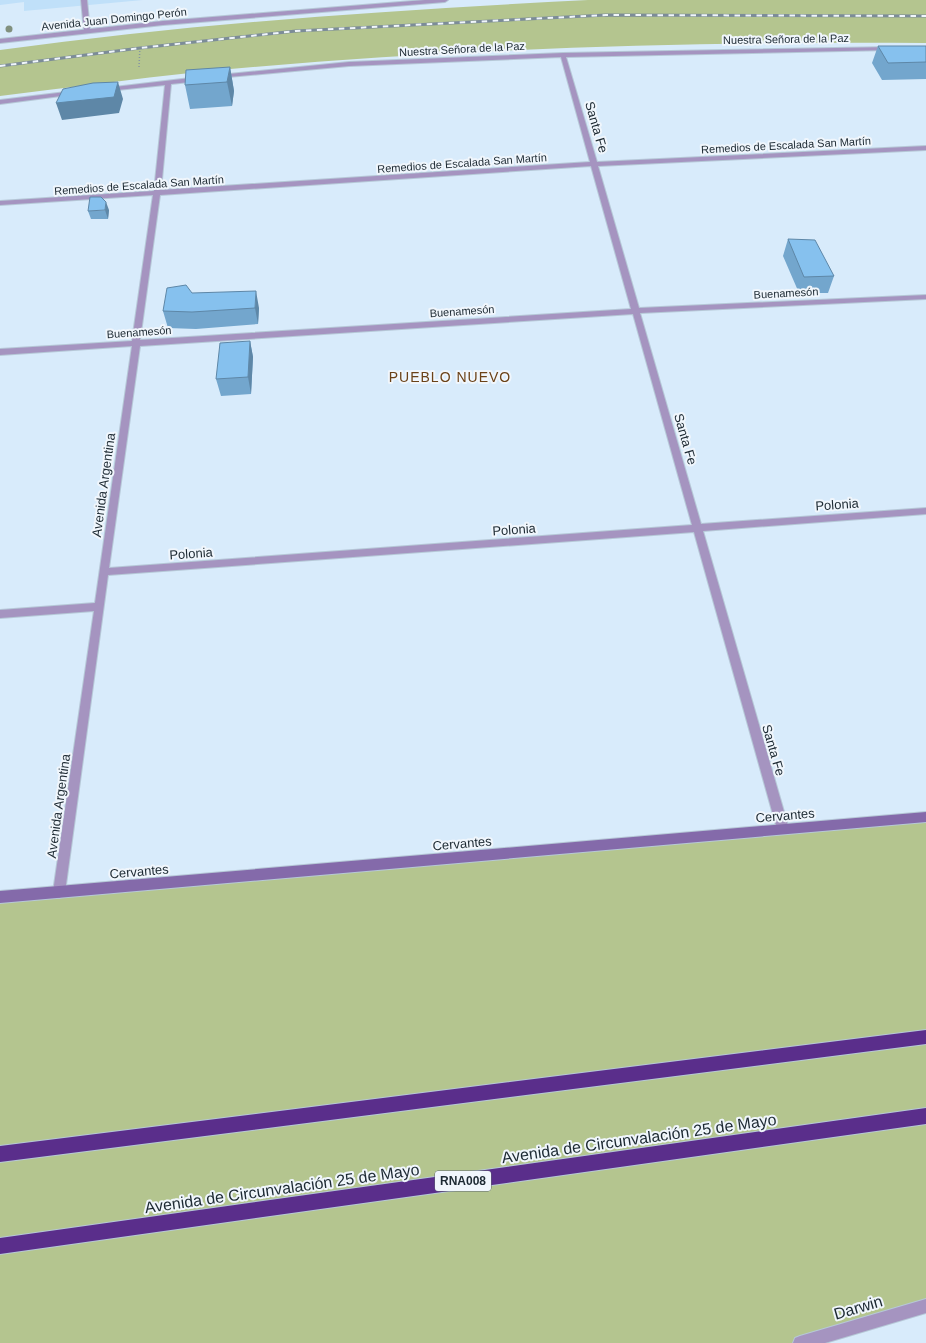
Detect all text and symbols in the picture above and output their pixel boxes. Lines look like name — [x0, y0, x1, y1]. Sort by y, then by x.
street label: Avenida Juan Domingo Perón — [41, 5, 187, 33]
street label: Nuestra Señora de la Paz — [723, 32, 849, 46]
street label: Nuestra Señora de la Paz — [399, 40, 525, 58]
street label: Santa Fe — [582, 100, 611, 155]
street label: Remedios de Escalada San Martín — [701, 135, 871, 155]
street label: Remedios de Escalada San Martín — [377, 151, 547, 175]
street label: Remedios de Escalada San Martín — [54, 173, 224, 197]
street label: Buenamesón — [753, 285, 819, 301]
street label: Buenamesón — [429, 303, 495, 319]
street label: Buenamesón — [106, 324, 172, 340]
district label: PUEBLO NUEVO — [389, 369, 511, 385]
street label: Santa Fe — [671, 412, 700, 467]
street label: Avenida Argentina — [89, 431, 118, 538]
street label: Polonia — [815, 495, 860, 513]
street label: Polonia — [492, 520, 537, 538]
street label: Polonia — [169, 544, 214, 562]
street label: Santa Fe — [759, 723, 788, 778]
street label: Avenida Argentina — [44, 752, 73, 859]
street label: Cervantes — [755, 805, 816, 826]
street label: Cervantes — [432, 833, 493, 854]
street label: Cervantes — [109, 861, 170, 882]
street label: Avenida de Circunvalación 25 de Mayo — [501, 1111, 778, 1166]
street label: Avenida de Circunvalación 25 de Mayo — [144, 1161, 421, 1216]
road number: RNA008 — [435, 1171, 491, 1191]
street label: Darwin — [832, 1292, 884, 1323]

